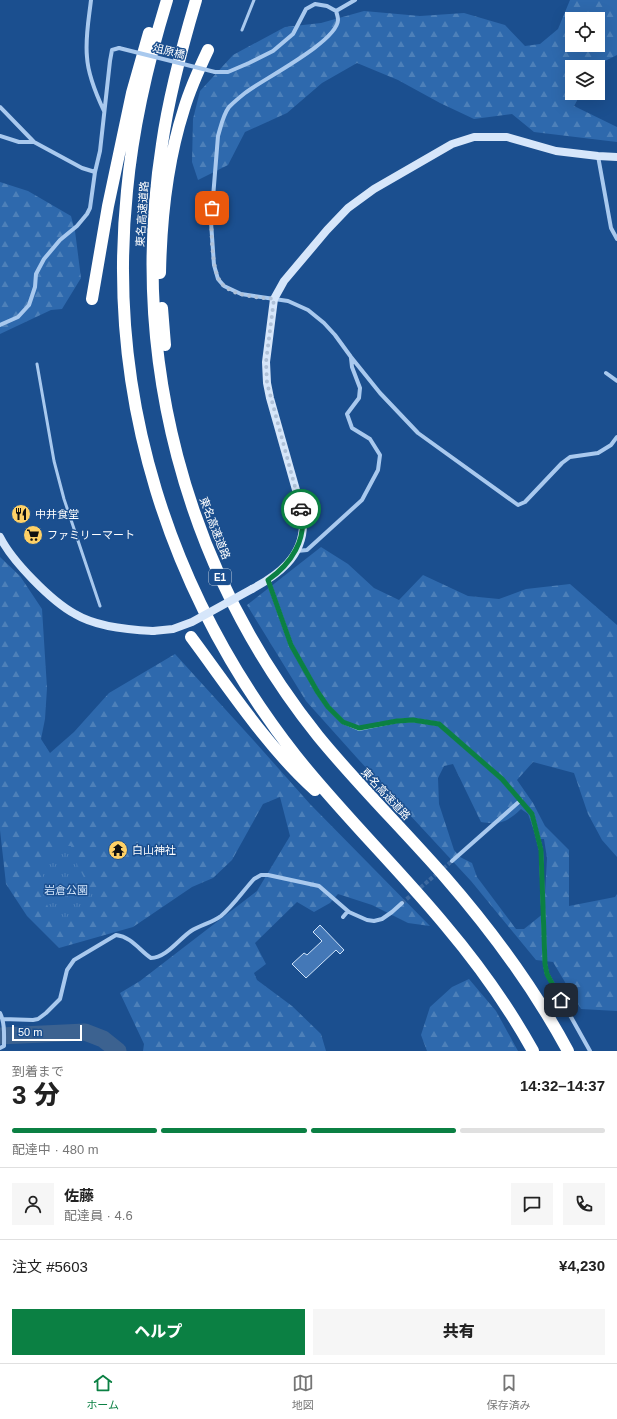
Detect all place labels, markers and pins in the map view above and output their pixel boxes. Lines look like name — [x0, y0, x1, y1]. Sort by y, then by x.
pin — [195, 191, 229, 225]
restaurant icon: 中井食堂 — [10, 503, 32, 525]
place label: 中井食堂 — [35, 508, 79, 520]
supermarket icon: ファミリーマート — [22, 524, 44, 546]
place label: ファミリーマート — [47, 529, 135, 541]
temple icon: 白山神社 — [107, 839, 129, 861]
place label: 白山神社 — [132, 844, 176, 856]
pin — [544, 983, 578, 1017]

